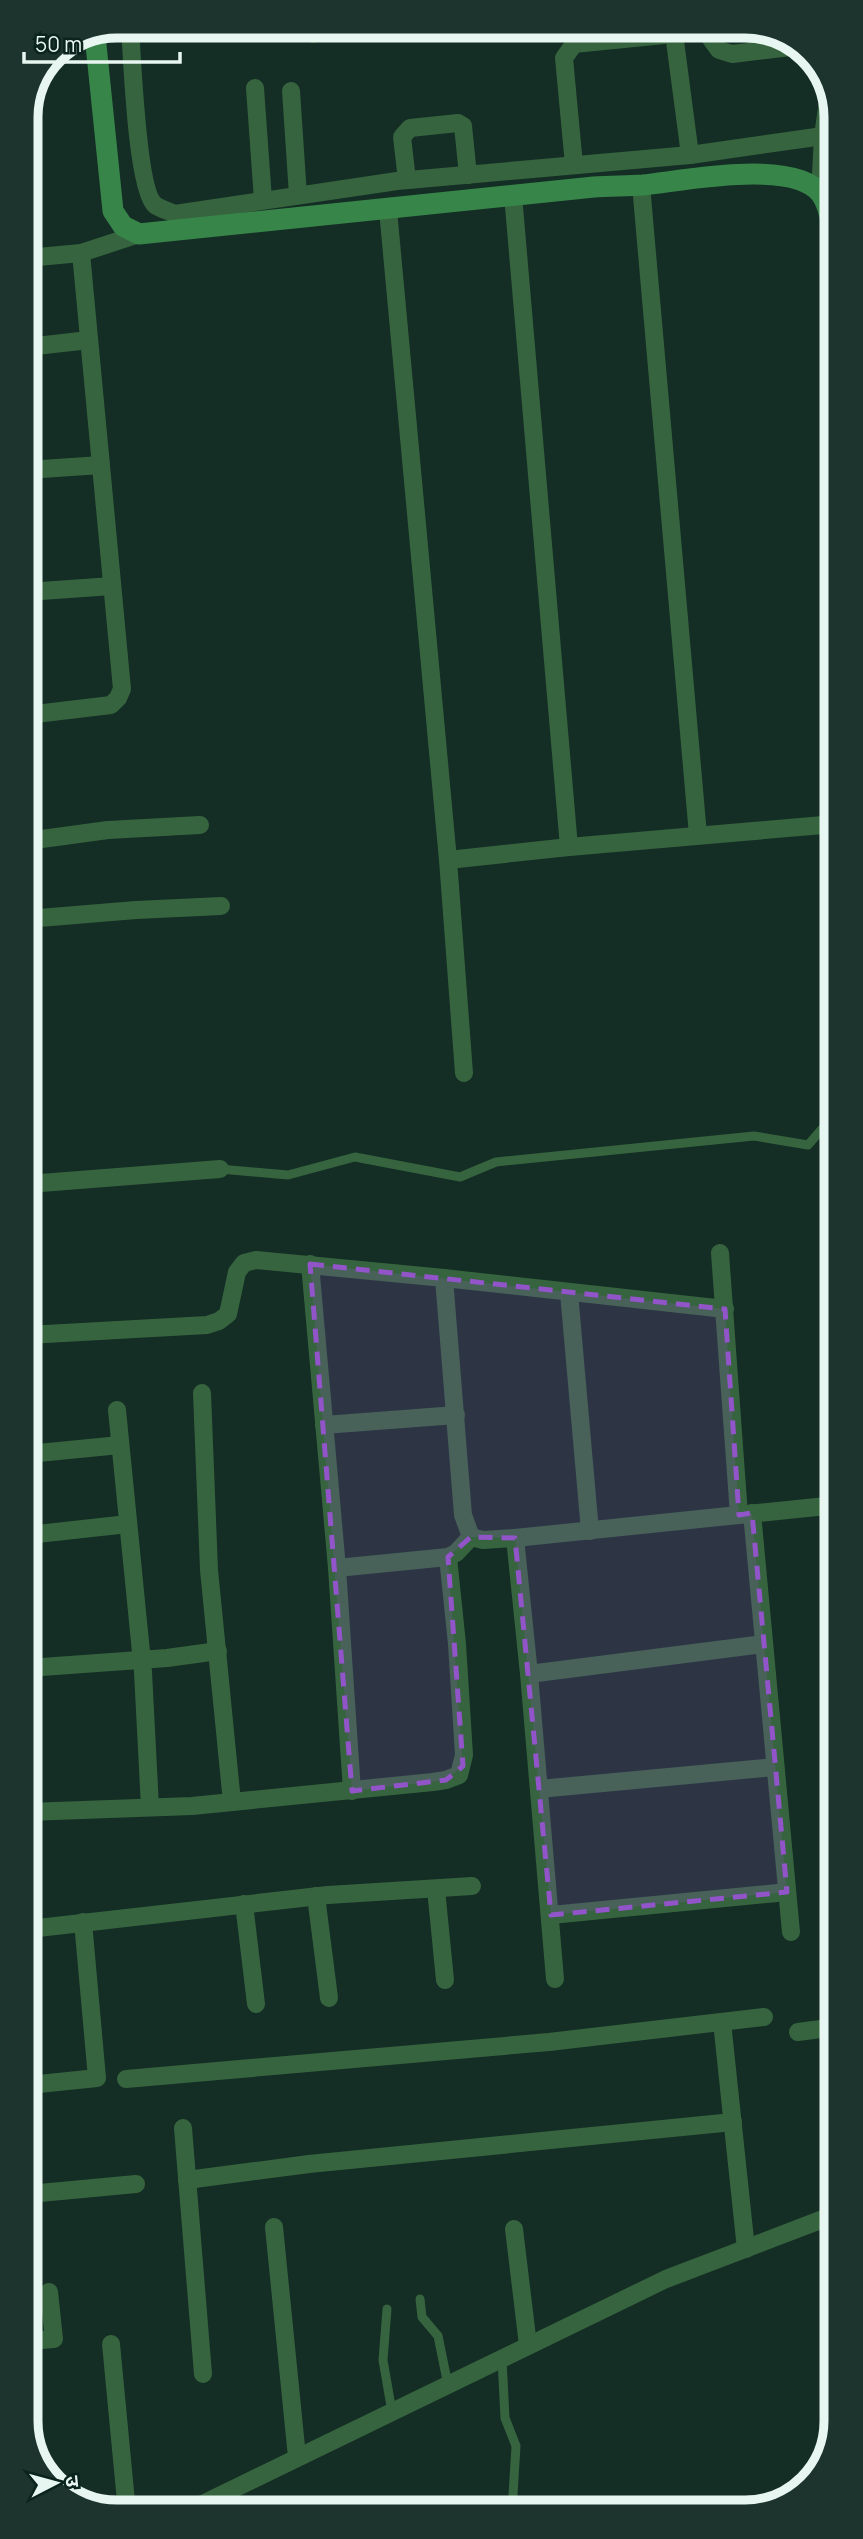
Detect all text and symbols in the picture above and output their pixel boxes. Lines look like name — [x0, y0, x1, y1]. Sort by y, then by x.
scale bar — [24, 21, 180, 65]
text: 50 m — [35, 30, 82, 58]
north arrow — [21, 2448, 91, 2518]
text: उ — [59, 2474, 87, 2489]

